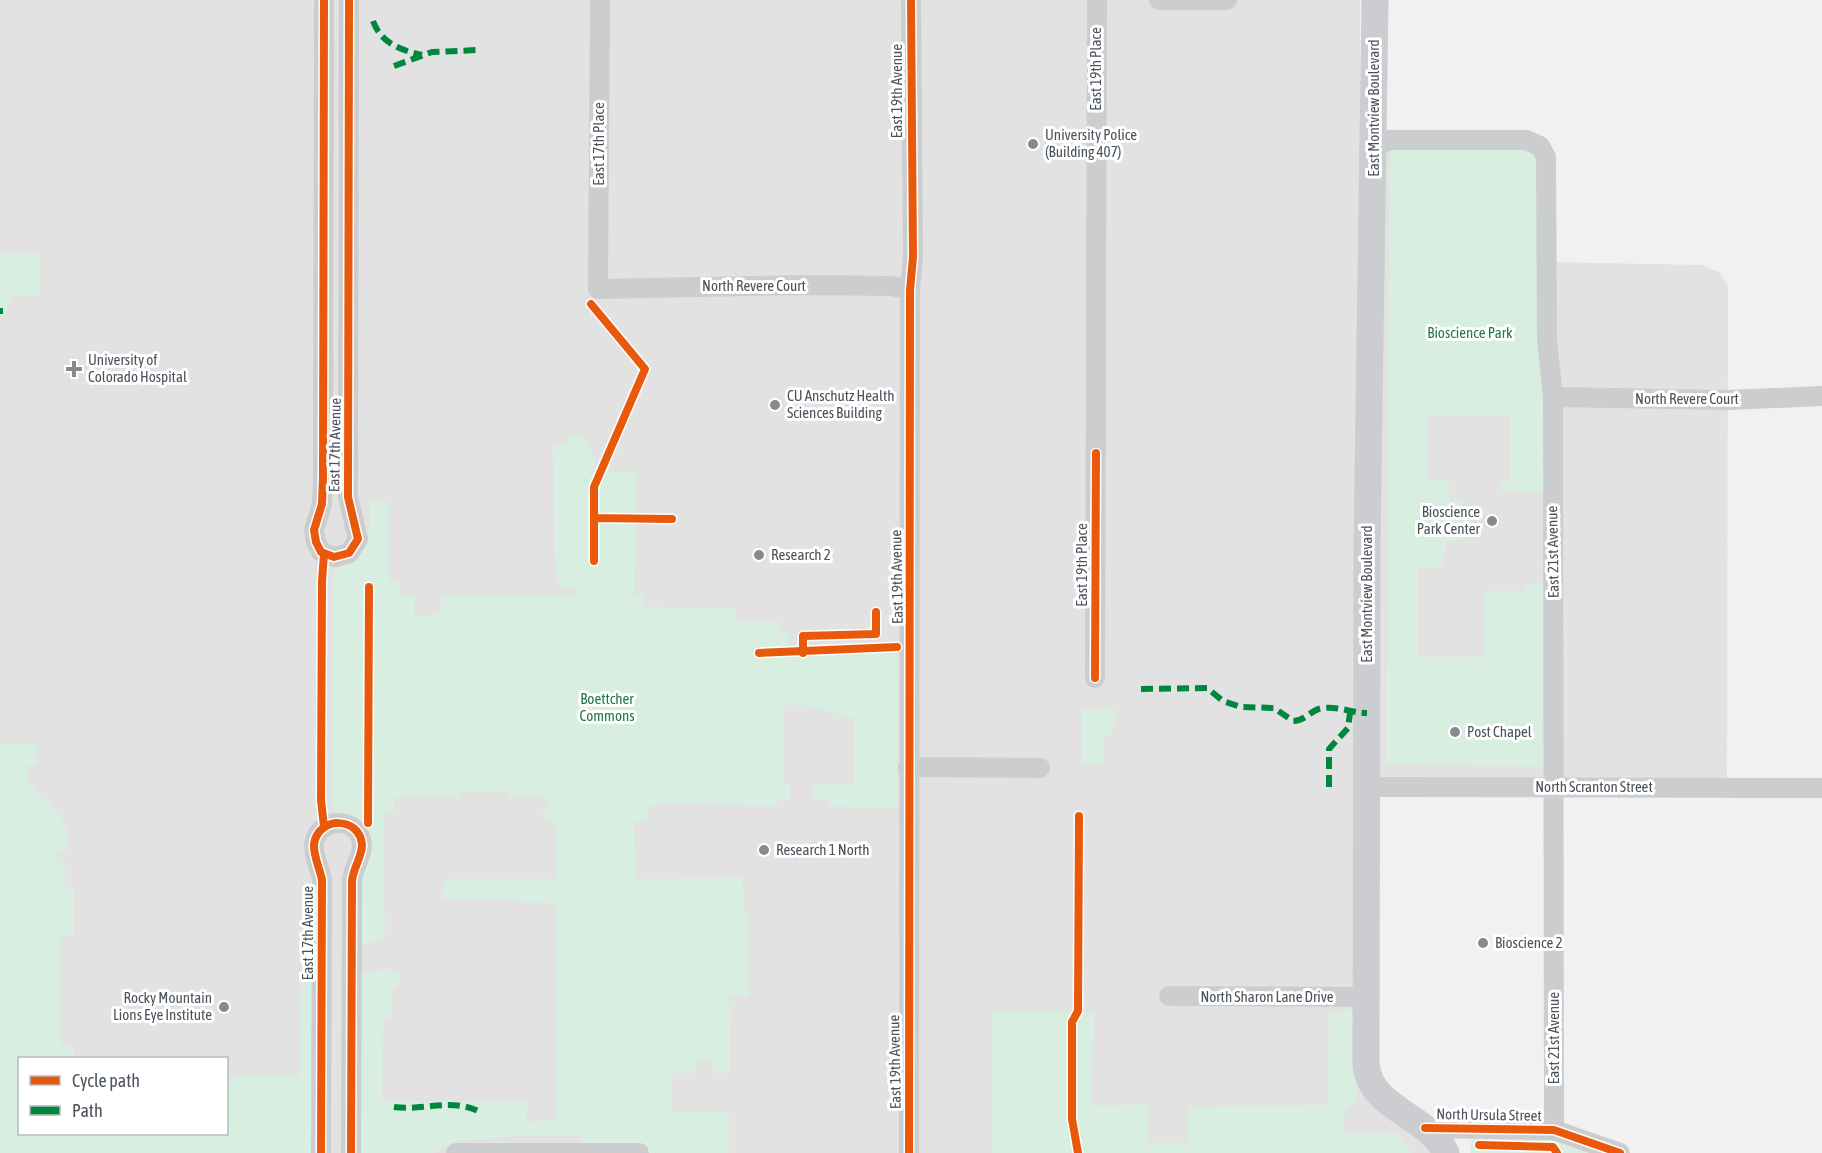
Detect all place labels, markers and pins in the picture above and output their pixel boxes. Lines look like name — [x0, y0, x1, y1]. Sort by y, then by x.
place label: University Police (Building 407) — [1045, 126, 1137, 160]
marker: University Police (Building 407) — [1026, 137, 1040, 151]
place label: University of Colorado Hospital — [88, 351, 187, 385]
marker: University of Colorado Hospital — [65, 360, 83, 378]
place label: CU Anschutz Health Sciences Building — [787, 387, 895, 421]
marker: CU Anschutz Health Sciences Building — [768, 398, 782, 412]
place label: Bioscience Park Center — [1417, 503, 1481, 537]
marker: Bioscience Park Center — [1485, 514, 1499, 528]
place label: Research 2 — [771, 546, 831, 563]
marker: Research 2 — [752, 548, 766, 562]
place label: Post Chapel — [1467, 723, 1532, 740]
marker: Post Chapel — [1448, 725, 1462, 739]
place label: Research 1 North — [776, 841, 870, 858]
marker: Research 1 North — [757, 843, 771, 857]
place label: Bioscience 2 — [1495, 934, 1562, 951]
marker: Bioscience 2 — [1476, 936, 1490, 950]
place label: Rocky Mountain Lions Eye Institute — [113, 989, 212, 1023]
marker: Rocky Mountain Lions Eye Institute — [217, 1000, 231, 1014]

